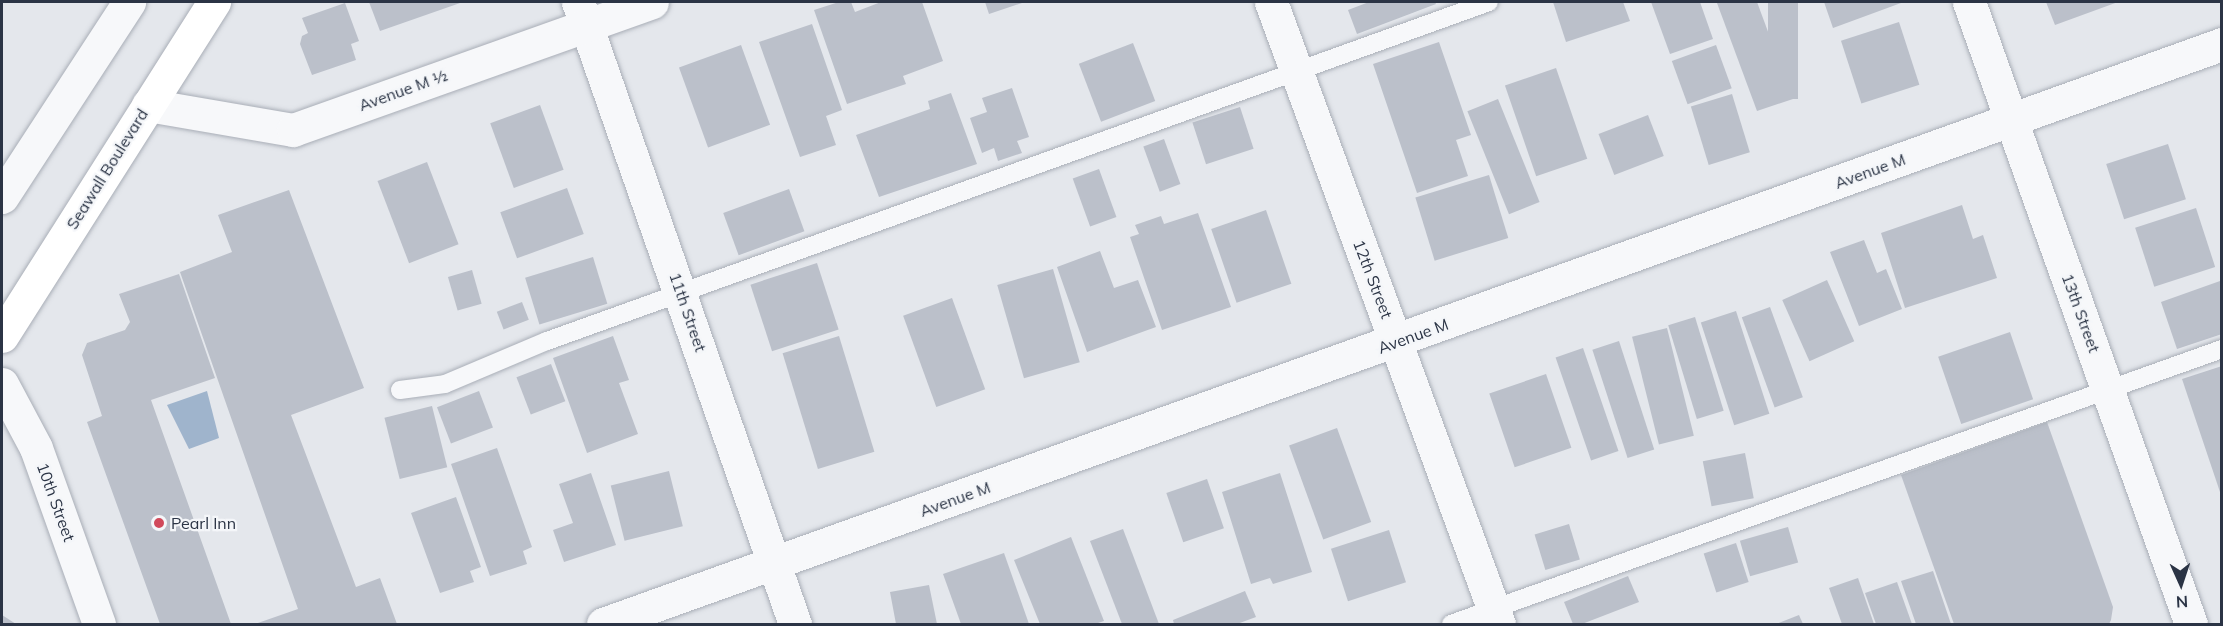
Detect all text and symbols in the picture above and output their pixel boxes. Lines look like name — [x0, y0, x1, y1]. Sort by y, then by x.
street label: Avenue M ½ — [356, 65, 450, 115]
street label: Seawall Boulevard — [62, 105, 152, 233]
street label: Avenue M — [1832, 149, 1908, 193]
street label: 12th Street — [1349, 237, 1397, 321]
street label: 11th Street — [665, 270, 711, 354]
street label: 13th Street — [2058, 271, 2104, 355]
street label: Avenue M — [1375, 314, 1451, 358]
street label: 10th Street — [33, 460, 79, 544]
street label: Avenue M — [917, 477, 993, 521]
place label: Pearl Inn — [171, 513, 236, 533]
marker: Pearl Inn — [152, 516, 166, 530]
north arrow — [2151, 554, 2211, 614]
text: N — [2175, 592, 2189, 612]

